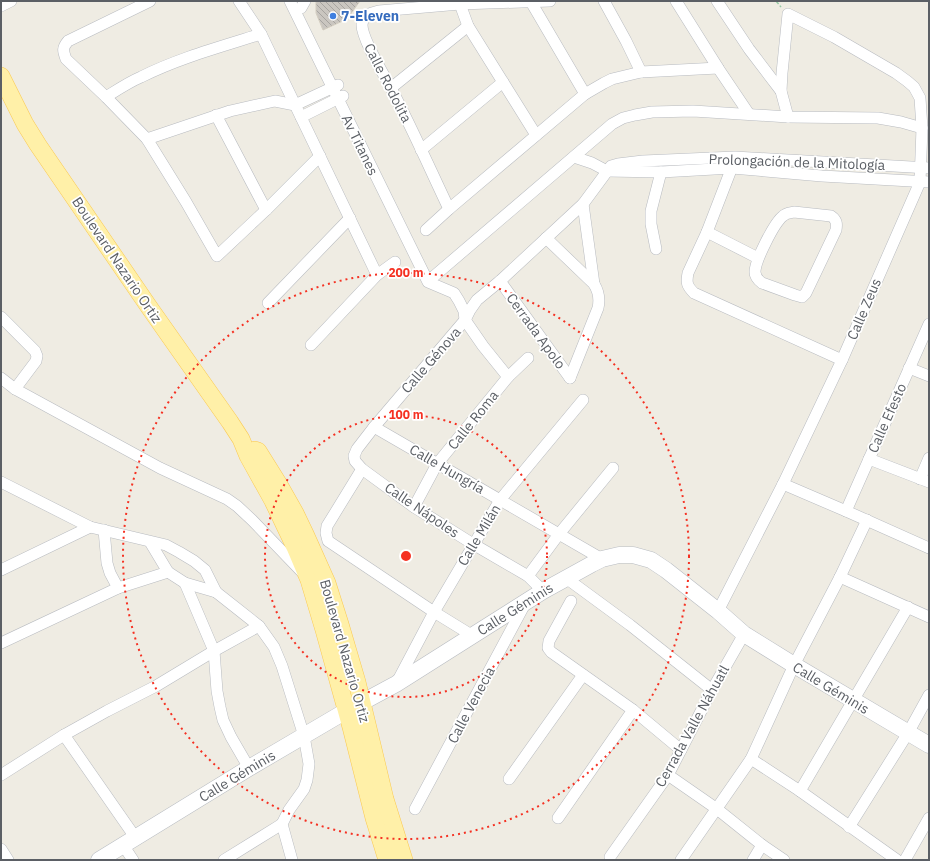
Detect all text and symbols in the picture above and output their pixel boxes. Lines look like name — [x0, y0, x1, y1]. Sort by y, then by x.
place label: 7-Eleven — [341, 7, 399, 25]
marker: 7-Eleven — [328, 11, 338, 21]
street label: Calle Rodolita — [360, 40, 416, 126]
street label: Av Titanes — [338, 112, 382, 178]
street label: Prolongación de la Mitología — [708, 150, 886, 174]
street label: Boulevard Nazario Ortiz — [68, 194, 166, 327]
text: 200 m — [388, 265, 424, 280]
street label: Calle Zeus — [843, 275, 885, 343]
street label: Cerrada Apolo — [502, 289, 570, 373]
street label: Calle Génova — [397, 323, 465, 397]
street label: Calle Efesto — [864, 380, 910, 456]
street label: Calle Roma — [444, 386, 503, 453]
text: 100 m — [388, 407, 424, 422]
street label: Calle Hungría — [406, 440, 488, 498]
street label: Calle Nápoles — [381, 478, 463, 542]
street label: Calle Milán — [454, 501, 504, 569]
centre of rings — [399, 549, 413, 563]
street label: Boulevard Nazario Ortiz — [316, 577, 374, 725]
street label: Calle Géminis — [474, 578, 556, 639]
street label: Calle Géminis — [789, 658, 873, 718]
street label: Cerrada Valle Náhuatl — [651, 662, 733, 790]
street label: Calle Venecia — [443, 663, 499, 746]
street label: Calle Géminis — [195, 746, 279, 806]

